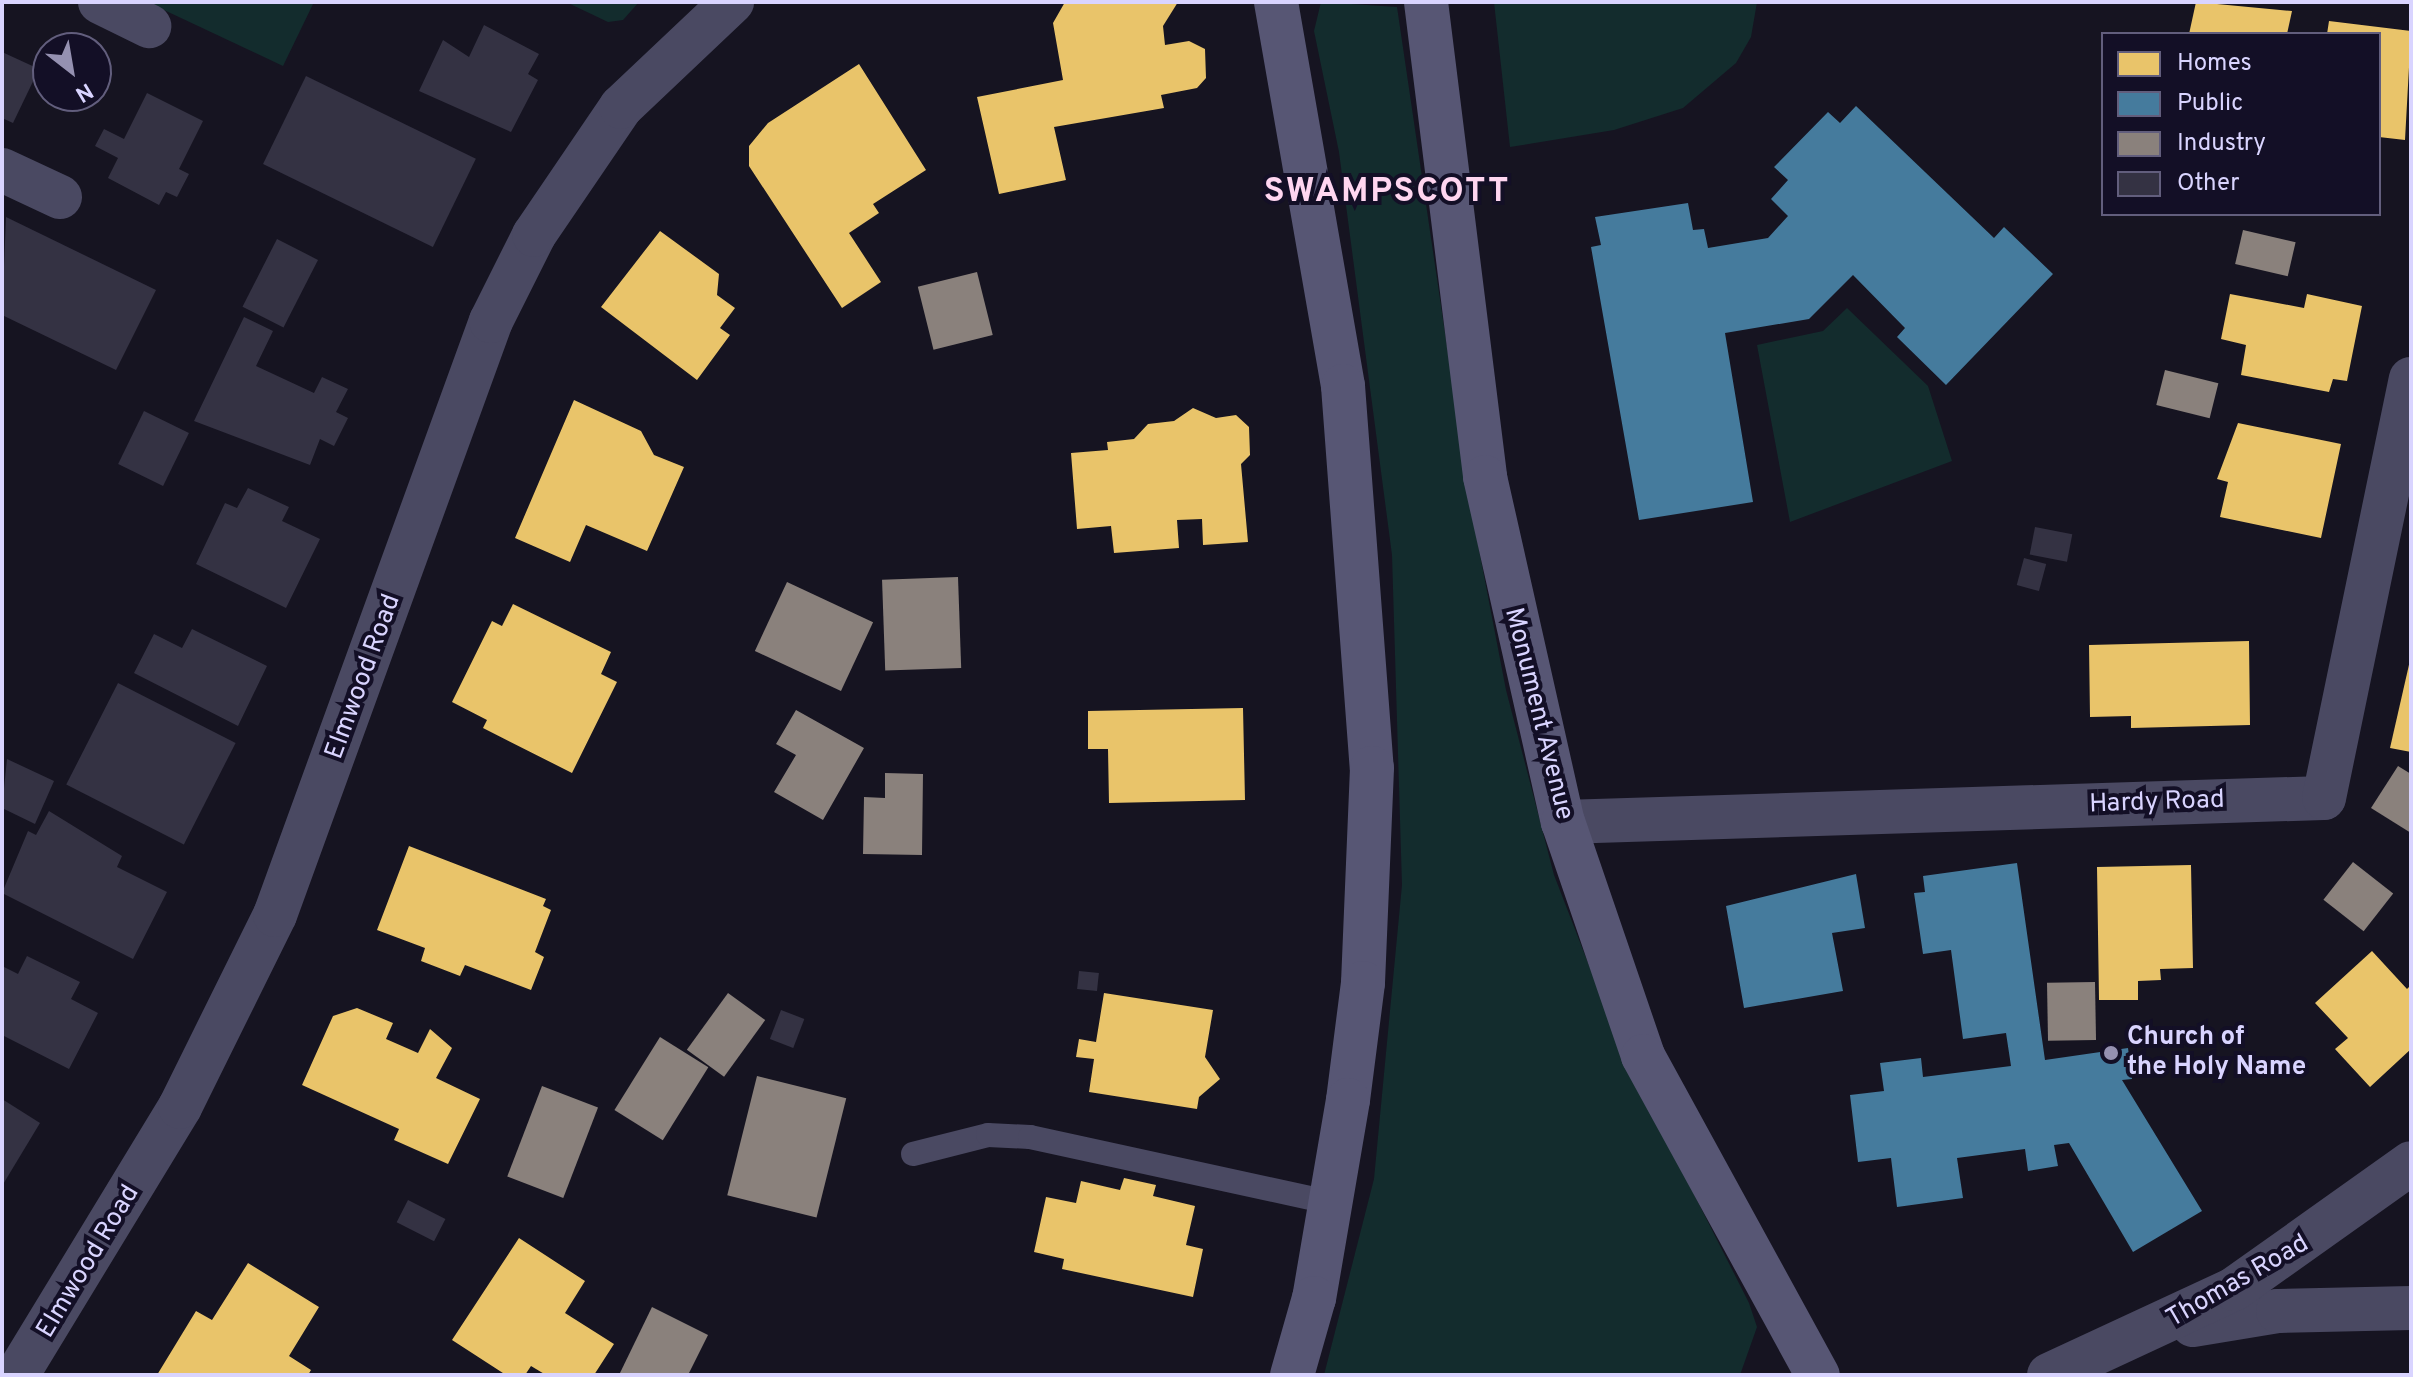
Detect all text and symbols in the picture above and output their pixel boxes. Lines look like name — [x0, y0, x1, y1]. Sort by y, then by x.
north arrow — [32, 32, 112, 112]
legend — [2101, 32, 2381, 216]
text: Homes — [2177, 49, 2252, 79]
text: N — [70, 76, 97, 107]
text: Public — [2177, 89, 2243, 119]
text: Industry — [2177, 129, 2266, 159]
text: Other — [2177, 169, 2239, 199]
district label: SWAMPSCOTT — [1264, 173, 1510, 213]
street label: Elmwood Road — [320, 590, 408, 764]
street label: Monument Avenue — [1496, 604, 1580, 824]
street label: Hardy Road — [2089, 785, 2225, 821]
place label: Church of the Holy Name — [2127, 1022, 2306, 1084]
marker: Church of the Holy Name — [2102, 1044, 2120, 1062]
street label: Elmwood Road — [31, 1180, 147, 1344]
street label: Thomas Road — [2161, 1229, 2315, 1335]

